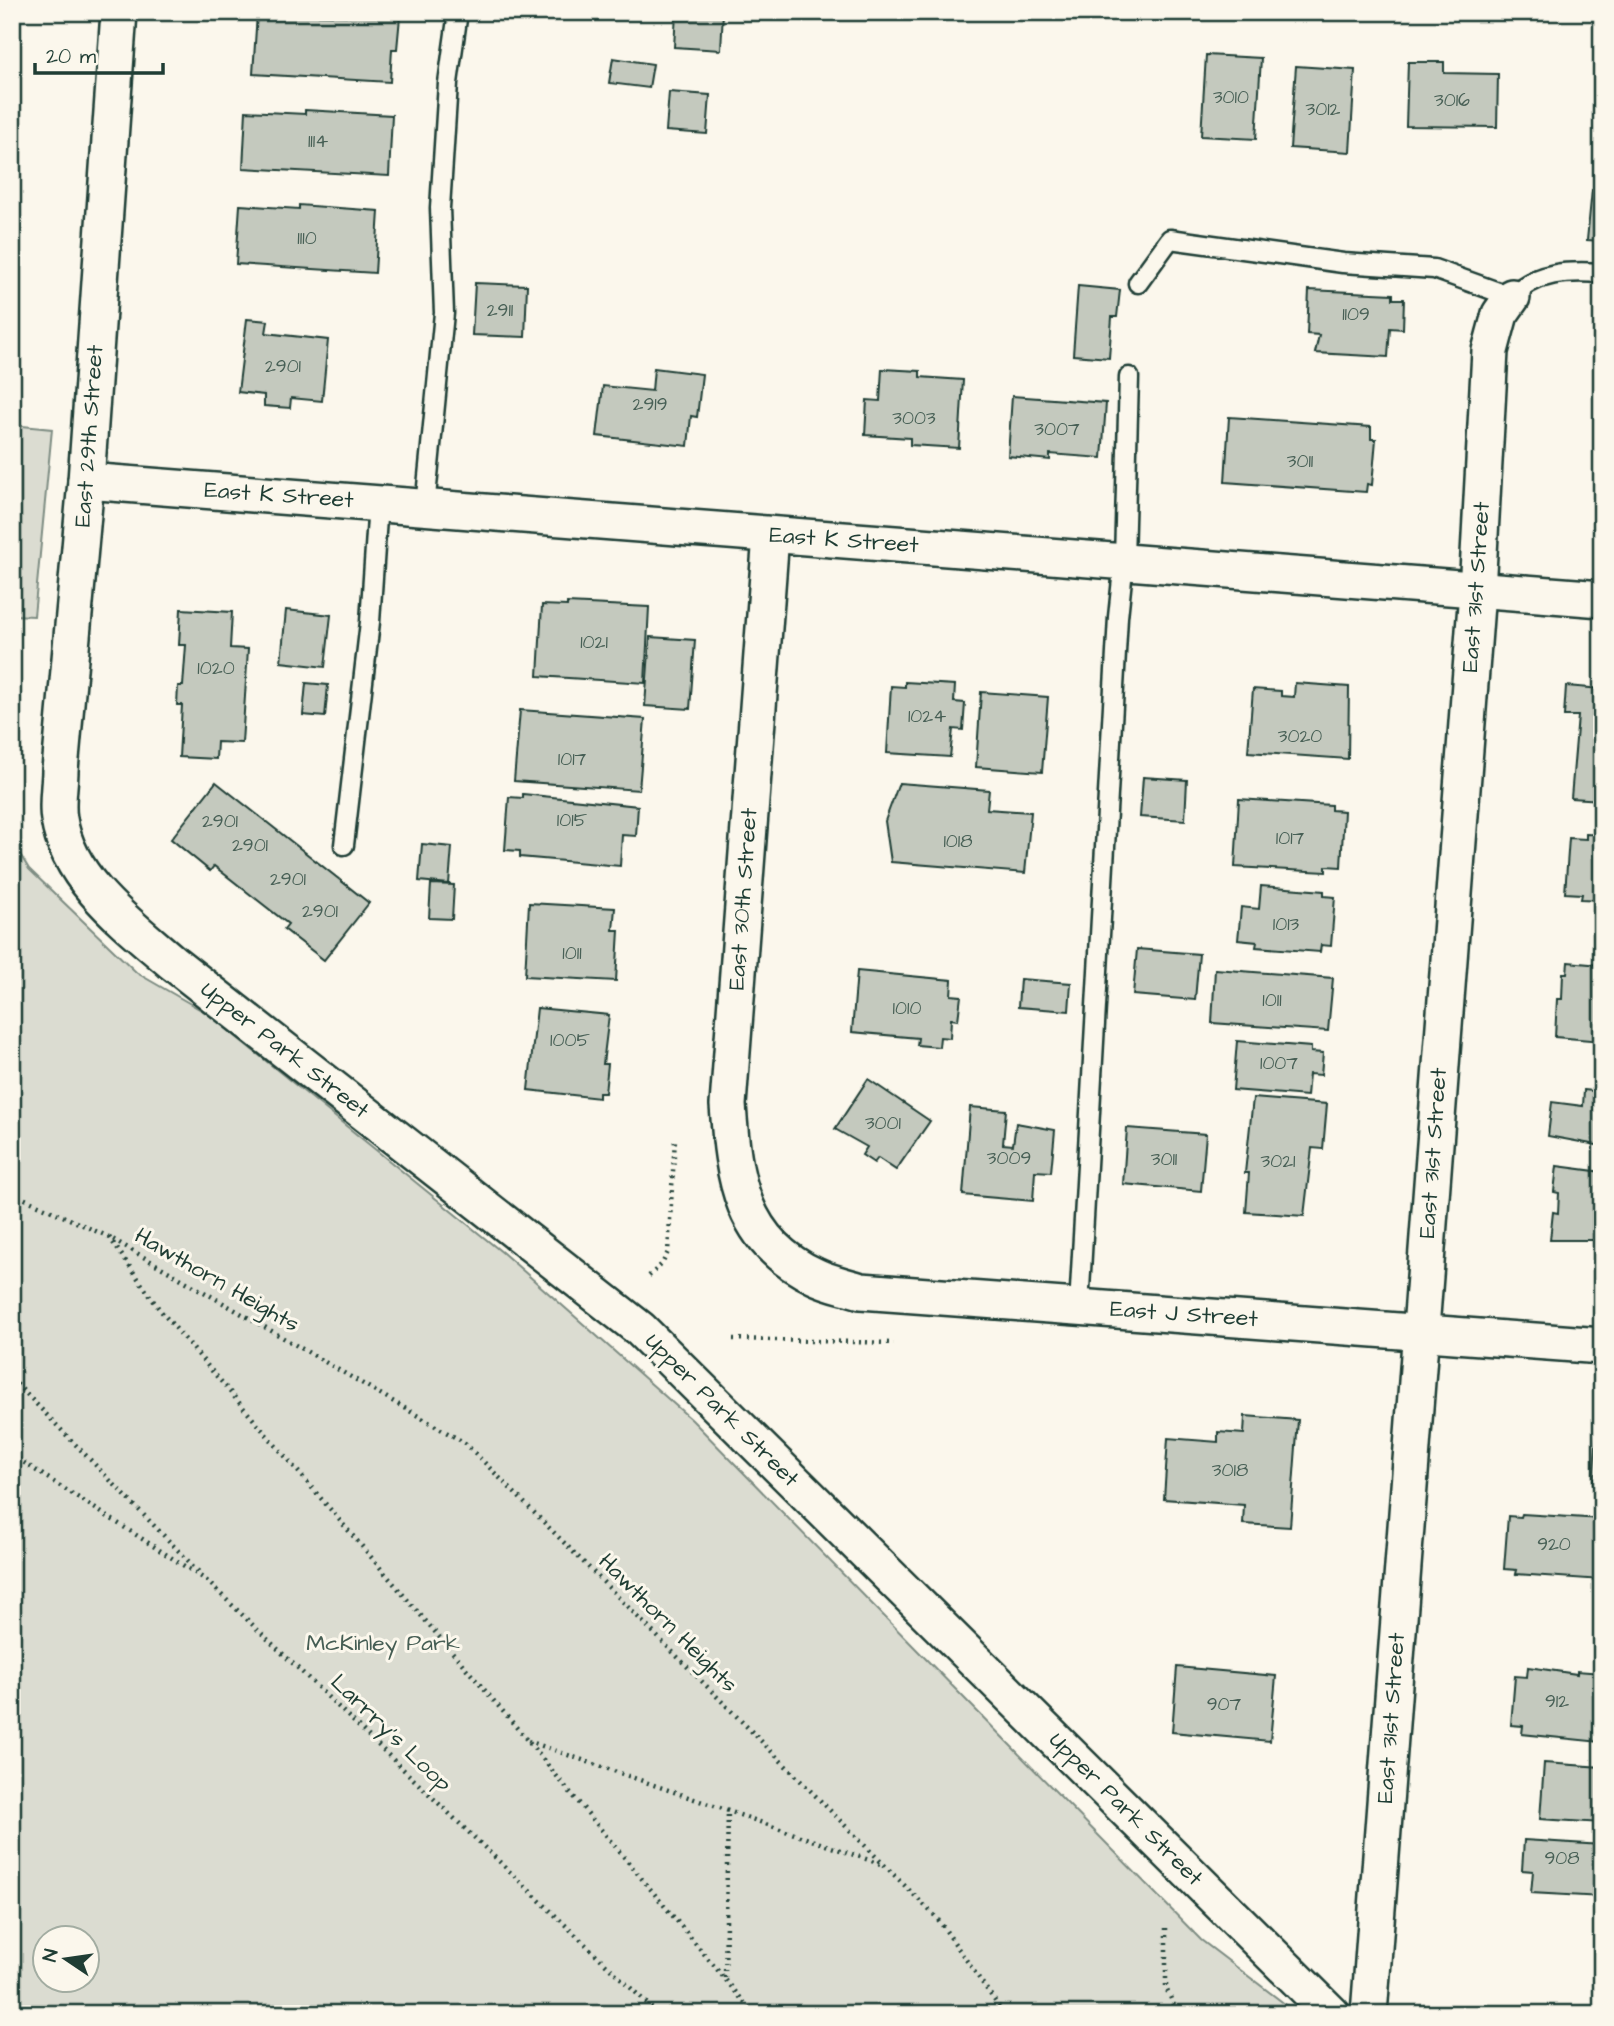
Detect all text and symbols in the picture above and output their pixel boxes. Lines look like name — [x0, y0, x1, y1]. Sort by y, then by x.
scale bar — [35, 32, 163, 76]
text: 20 m — [46, 42, 97, 71]
house number: 3010 — [1213, 84, 1249, 111]
house number: 3016 — [1434, 87, 1470, 114]
house number: 3012 — [1306, 96, 1341, 123]
house number: 1114 — [308, 128, 328, 155]
house number: 1110 — [297, 225, 317, 252]
house number: 2911 — [487, 297, 514, 324]
house number: 1109 — [1342, 301, 1370, 328]
street label: East 29th Street — [67, 343, 111, 528]
house number: 2901 — [265, 353, 302, 380]
house number: 2919 — [633, 391, 667, 418]
house number: 3003 — [892, 405, 936, 432]
house number: 3007 — [1034, 416, 1080, 443]
house number: 3011 — [1287, 448, 1314, 475]
street label: East K Street — [203, 474, 355, 516]
street label: East 31st Street — [1454, 500, 1498, 673]
street label: East K Street — [768, 519, 920, 561]
house number: 1021 — [580, 629, 608, 656]
house number: 1020 — [197, 655, 235, 682]
house number: 1024 — [908, 703, 946, 730]
house number: 3020 — [1278, 723, 1322, 750]
house number: 1017 — [558, 746, 587, 773]
street label: East 30th Street — [721, 806, 765, 991]
house number: 1015 — [557, 807, 588, 834]
house number: 2901 — [202, 808, 239, 835]
house number: 1017 — [1276, 825, 1305, 852]
house number: 1018 — [943, 828, 973, 855]
house number: 2901 — [232, 832, 269, 859]
house number: 2901 — [270, 866, 307, 893]
house number: 2901 — [302, 898, 339, 925]
house number: 1013 — [1273, 911, 1300, 938]
house number: 1011 — [562, 940, 582, 967]
street label: Upper Park Street — [194, 974, 377, 1127]
house number: 1011 — [1262, 987, 1282, 1014]
house number: 1010 — [893, 995, 921, 1022]
house number: 1005 — [550, 1027, 590, 1054]
house number: 1007 — [1260, 1050, 1298, 1077]
street label: East 31st Street — [1411, 1066, 1455, 1239]
house number: 3001 — [865, 1110, 902, 1137]
house number: 3009 — [987, 1145, 1031, 1172]
house number: 3011 — [1151, 1146, 1178, 1173]
house number: 3021 — [1261, 1148, 1296, 1175]
street label: Hawthorn Heights — [128, 1220, 305, 1341]
street label: East J Street — [1109, 1293, 1259, 1335]
street label: Upper Park Street — [638, 1326, 807, 1495]
house number: 3018 — [1212, 1457, 1248, 1484]
house number: 920 — [1537, 1531, 1571, 1558]
street label: Hawthorn Heights — [590, 1546, 745, 1701]
park label: McKinley Park — [306, 1627, 460, 1660]
street label: East 31st Street — [1369, 1631, 1413, 1804]
street label: Larrry's Loop — [323, 1667, 459, 1800]
house number: 912 — [1545, 1688, 1569, 1715]
house number: 907 — [1207, 1691, 1242, 1718]
street label: Upper Park Street — [1042, 1725, 1211, 1894]
house number: 908 — [1544, 1845, 1580, 1872]
north arrow — [32, 1924, 102, 1994]
text: N — [36, 1947, 65, 1964]

